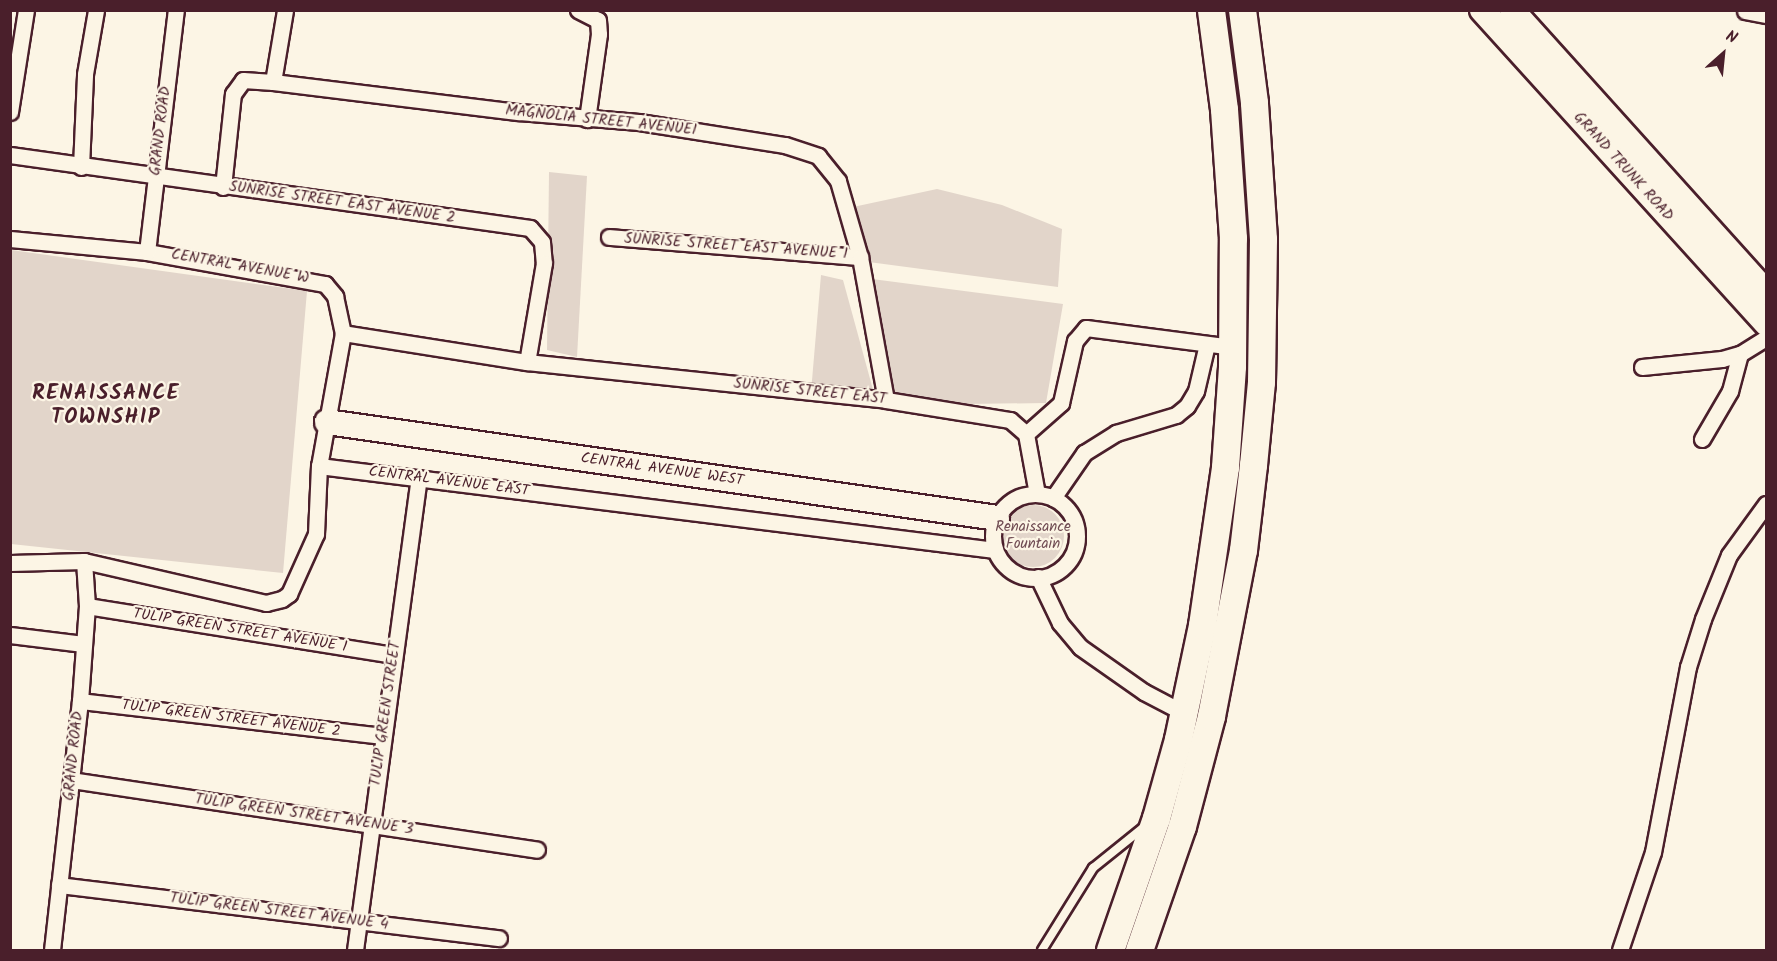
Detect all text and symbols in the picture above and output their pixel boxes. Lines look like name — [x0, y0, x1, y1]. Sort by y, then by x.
north arrow — [1693, 24, 1753, 84]
text: N — [1721, 24, 1742, 51]
street label: GRAND ROAD — [147, 85, 175, 177]
street label: MAGNOLIA STREET AVENUE1 — [504, 102, 698, 140]
street label: GRAND TRUNK ROAD — [1569, 109, 1677, 225]
street label: SUNRISE STREET EAST AVENUE 2 — [228, 178, 456, 228]
street label: SUNRISE STREET EAST AVENUE 1 — [624, 230, 848, 264]
street label: CENTRAL AVENUE W — [170, 246, 310, 288]
street label: SUNRISE STREET EAST — [733, 375, 887, 409]
district label: RENAISSANCE TOWNSHIP — [32, 381, 180, 431]
street label: CENTRAL AVENUE WEST — [579, 450, 745, 490]
street label: CENTRAL AVENUE EAST — [368, 463, 530, 501]
park label: Renaissance Fountain — [995, 518, 1071, 553]
street label: TULIP GREEN STREET AVENUE 1 — [132, 605, 348, 657]
street label: TULIP GREEN STREET — [367, 640, 405, 788]
street label: TULIP GREEN STREET AVENUE 2 — [120, 697, 342, 741]
street label: GRAND ROAD — [60, 710, 88, 802]
street label: TULIP GREEN STREET AVENUE 3 — [194, 791, 414, 839]
street label: TULIP GREEN STREET AVENUE 4 — [169, 890, 389, 934]

